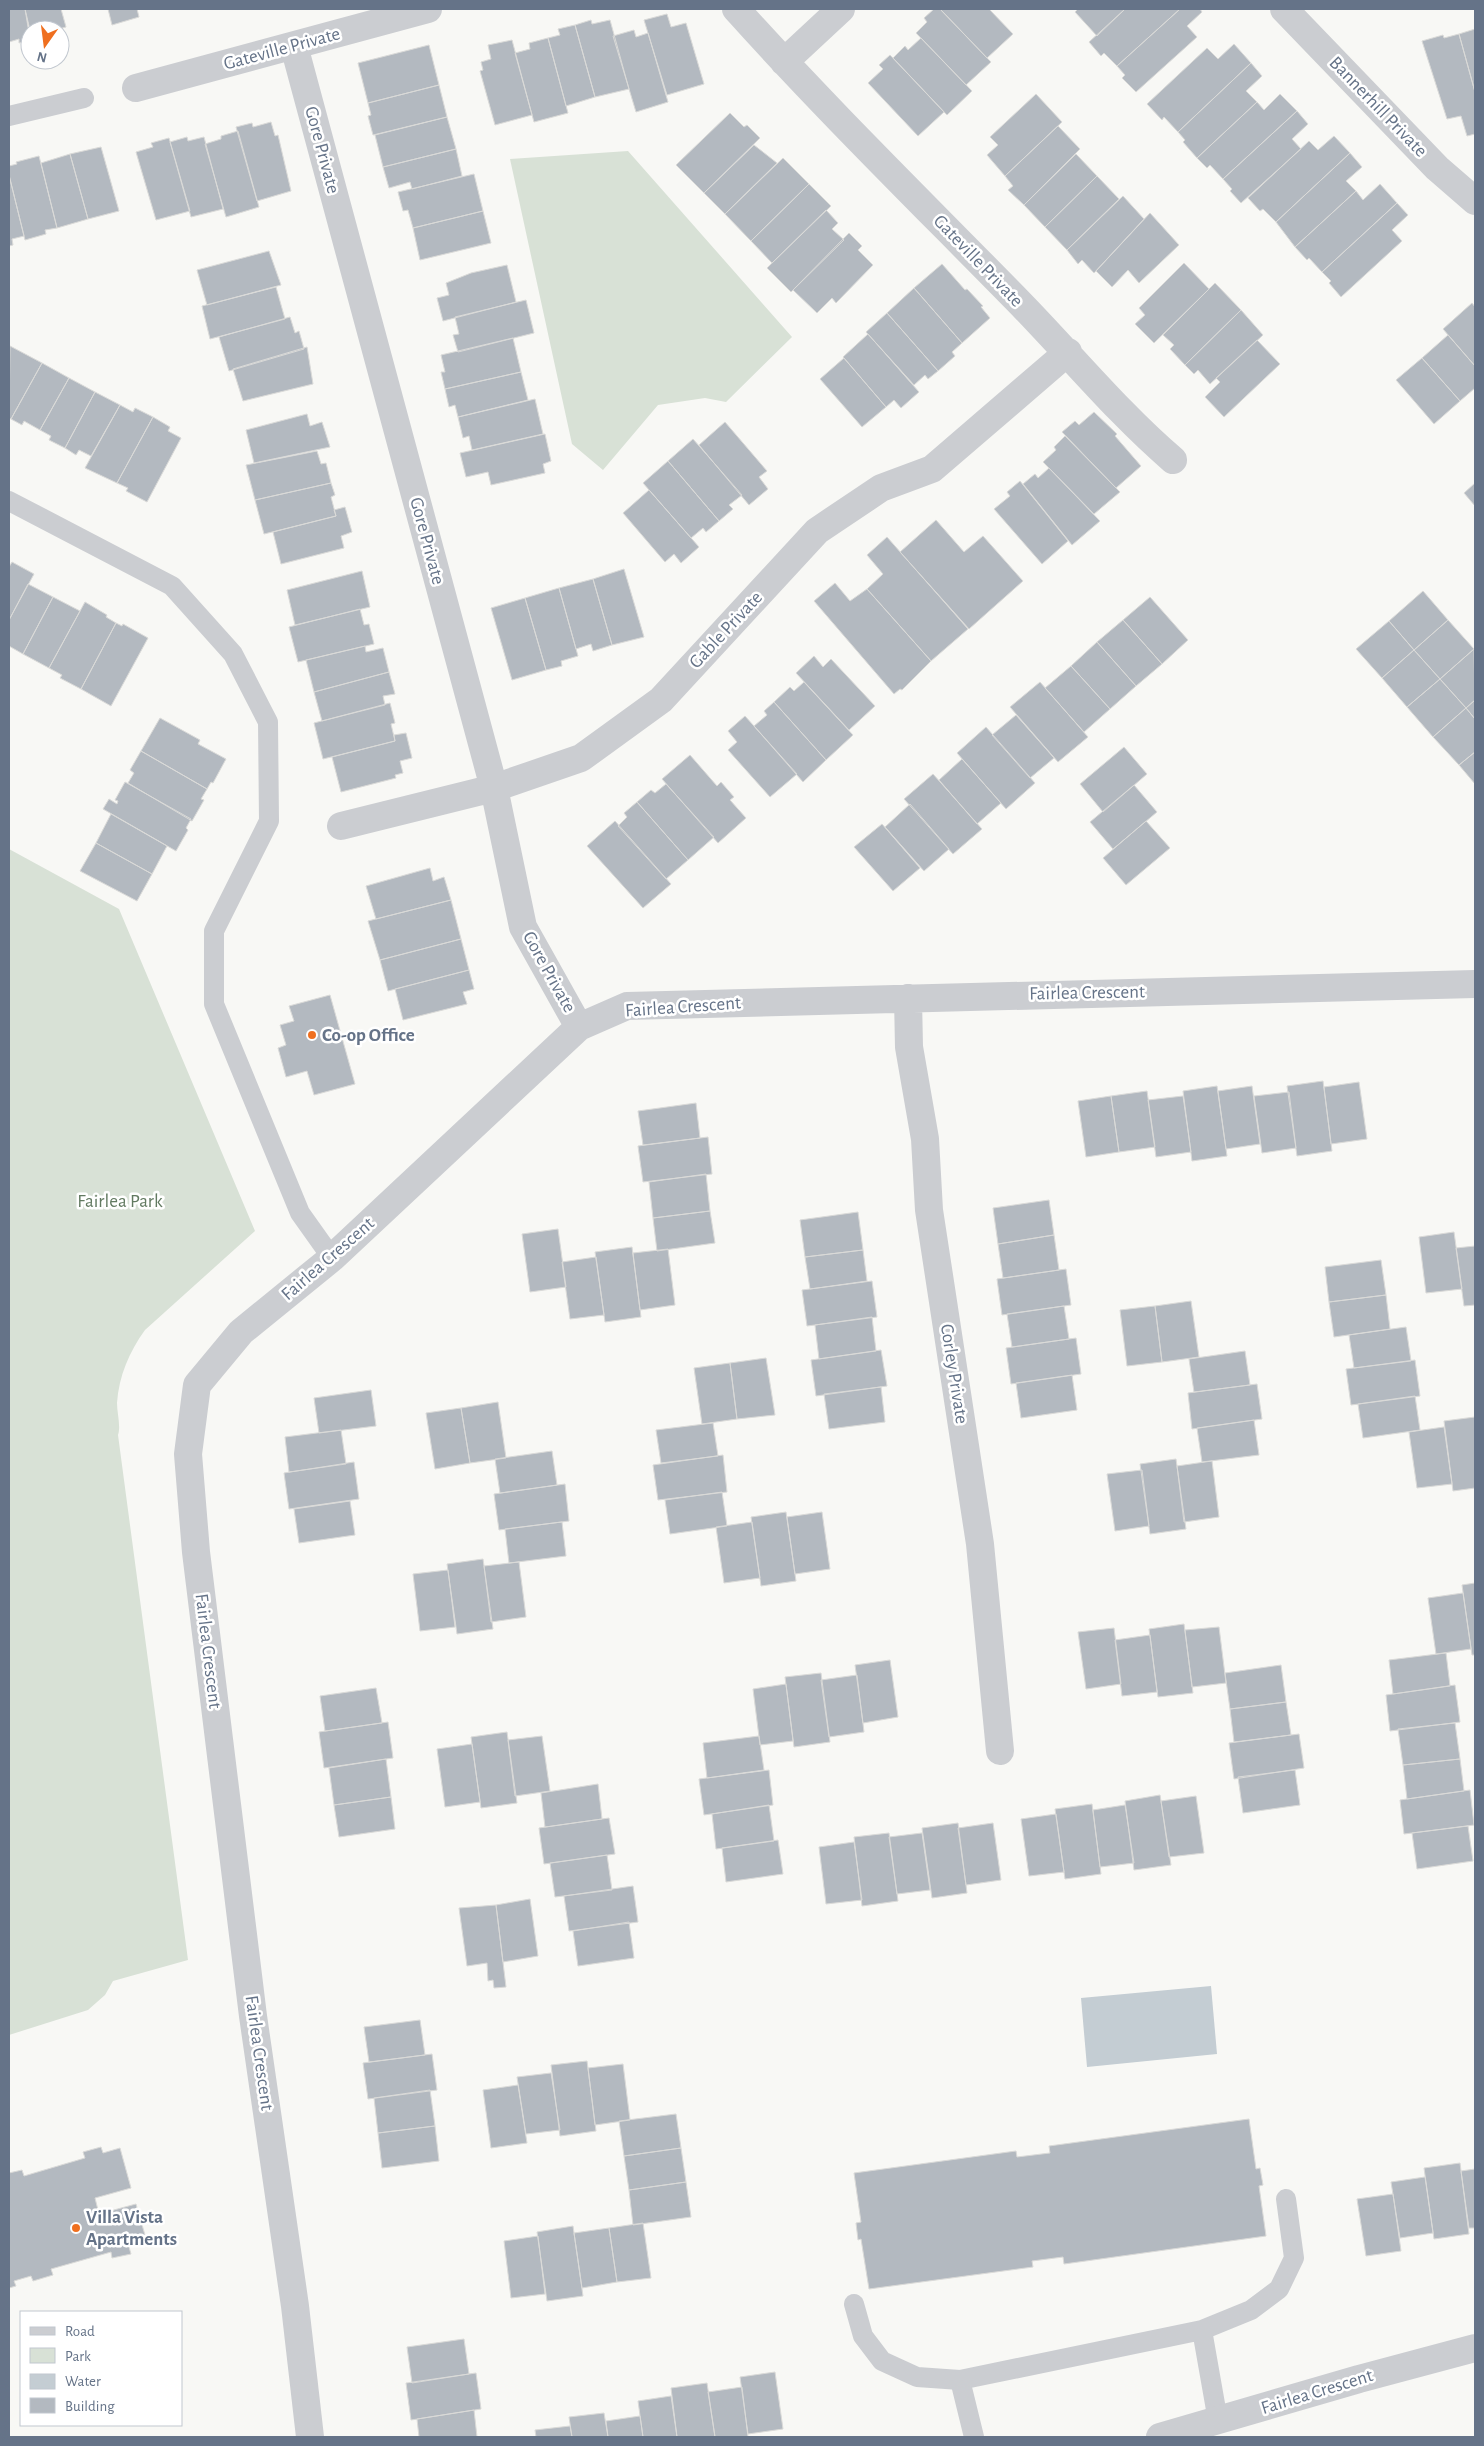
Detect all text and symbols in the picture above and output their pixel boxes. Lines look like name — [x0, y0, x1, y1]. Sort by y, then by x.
north arrow — [20, 20, 70, 70]
street label: Gateville Private — [222, 24, 342, 74]
text: N — [36, 49, 49, 65]
street label: Bannerhill Private — [1325, 53, 1431, 161]
street label: Gore Private — [301, 104, 343, 196]
street label: Gateville Private — [930, 211, 1026, 311]
street label: Gore Private — [406, 495, 448, 587]
street label: Gable Private — [686, 588, 766, 672]
street label: Gore Private — [519, 928, 579, 1016]
street label: Fairlea Crescent — [1029, 982, 1145, 1004]
street label: Fairlea Crescent — [625, 993, 741, 1021]
place label: Co-op Office — [322, 1026, 415, 1045]
marker: Co-op Office — [306, 1029, 318, 1041]
park label: Fairlea Park — [77, 1192, 163, 1211]
street label: Fairlea Crescent — [278, 1214, 378, 1304]
street label: Corley Private — [937, 1323, 971, 1425]
street label: Fairlea Crescent — [192, 1592, 224, 1710]
street label: Fairlea Crescent — [242, 1994, 276, 2112]
place label: Villa Vista Apartments — [86, 2208, 177, 2249]
marker: Villa Vista Apartments — [70, 2222, 82, 2234]
legend — [20, 2311, 182, 2426]
text: Road — [65, 2324, 95, 2339]
text: Park — [65, 2349, 91, 2364]
street label: Fairlea Crescent — [1259, 2366, 1375, 2418]
text: Water — [65, 2374, 101, 2389]
text: Building — [65, 2399, 115, 2414]

